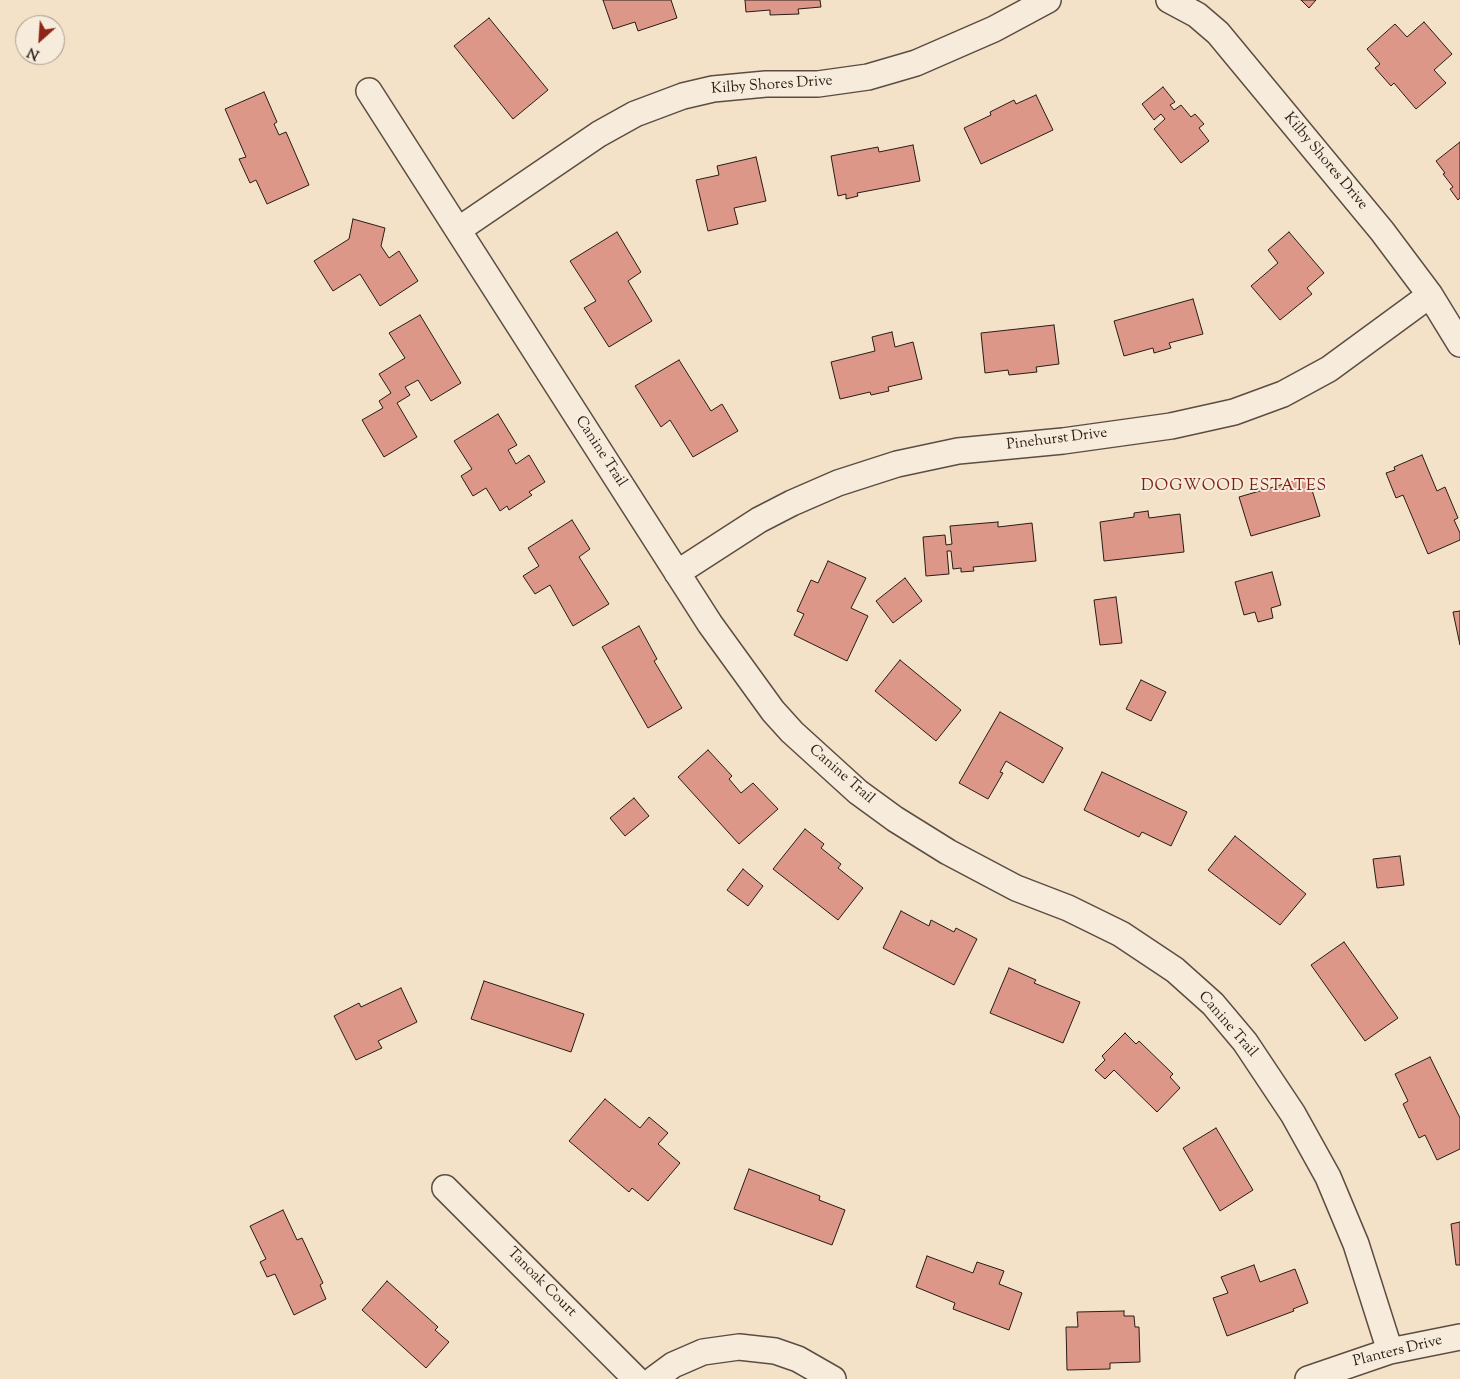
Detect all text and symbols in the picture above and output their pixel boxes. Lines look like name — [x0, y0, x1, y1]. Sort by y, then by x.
north arrow — [15, 15, 65, 65]
text: N — [24, 41, 43, 64]
street label: Kilby Shores Drive — [711, 73, 833, 99]
street label: Kilby Shores Drive — [1279, 110, 1371, 214]
street label: Canine Trail — [570, 413, 630, 491]
street label: Pinehurst Drive — [1006, 425, 1108, 455]
district label: DOGWOOD ESTATES — [1139, 477, 1329, 497]
street label: Canine Trail — [805, 742, 877, 808]
street label: Canine Trail — [1194, 989, 1260, 1061]
street label: Tanoak Court — [503, 1245, 579, 1321]
street label: Planters Drive — [1352, 1332, 1444, 1372]

